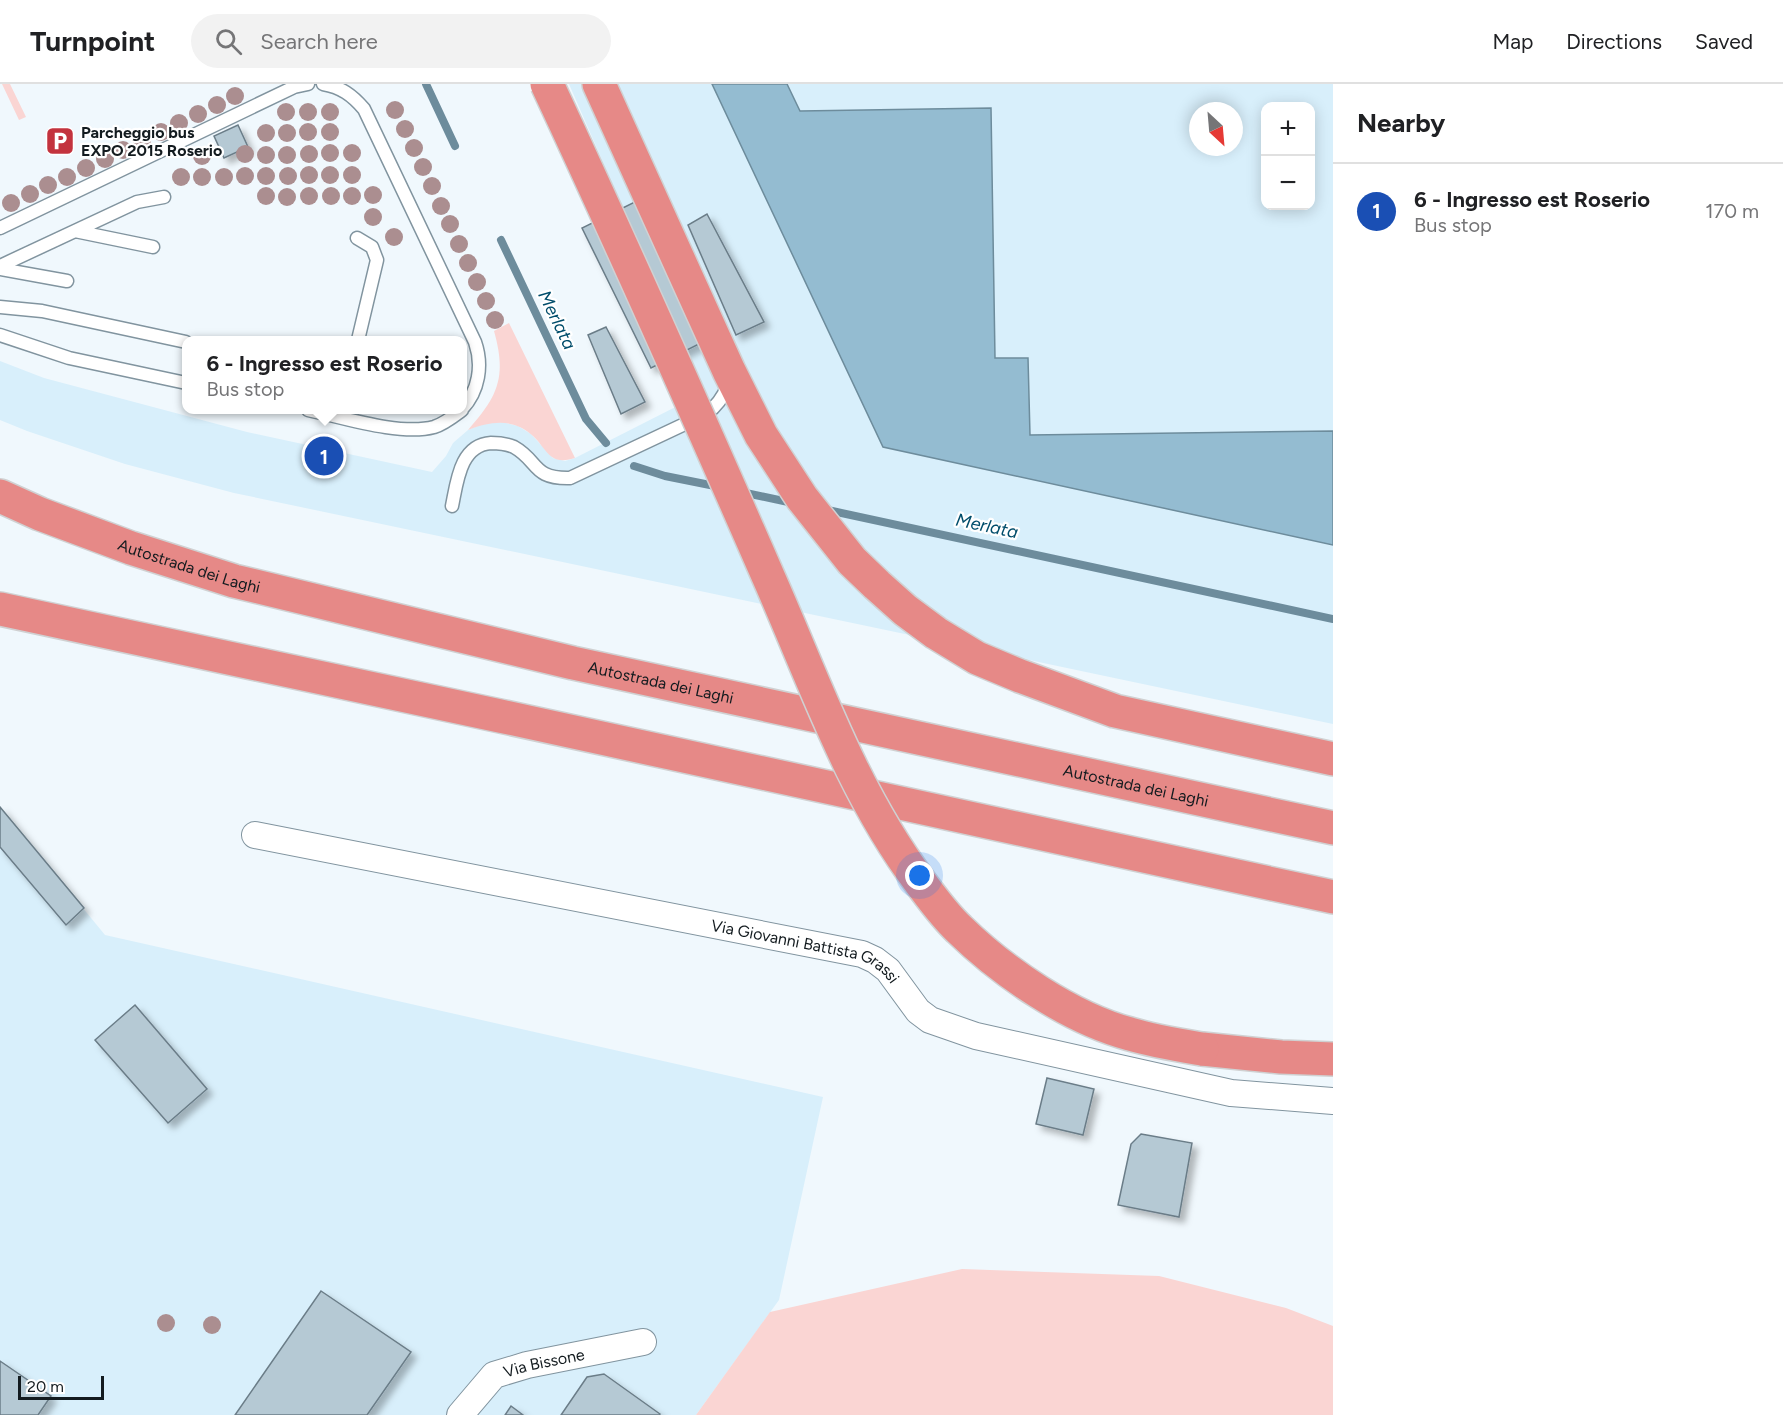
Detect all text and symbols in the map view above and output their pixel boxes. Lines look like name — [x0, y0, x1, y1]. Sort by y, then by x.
search box — [191, 14, 611, 68]
text: Turnpoint — [30, 24, 155, 58]
icon: search — [212, 25, 245, 58]
text: Search here — [260, 28, 378, 55]
text: Map — [1492, 29, 1533, 54]
text: Directions — [1566, 29, 1662, 54]
text: Saved — [1695, 29, 1753, 54]
north arrow — [1189, 102, 1243, 156]
map controls — [1261, 102, 1315, 210]
button: + — [1261, 102, 1315, 156]
text: Nearby — [1357, 107, 1445, 139]
place label: Parcheggio bus EXPO 2015 Roserio — [81, 123, 222, 160]
parking icon: Parcheggio bus EXPO 2015 Roserio — [44, 125, 76, 157]
button: − — [1261, 156, 1315, 210]
text: 6 - Ingresso est Roserio — [1414, 186, 1650, 213]
text: 1 — [1372, 199, 1381, 223]
text: 170 m — [1705, 199, 1759, 223]
text: Bus stop — [1414, 213, 1492, 237]
water label: Merlata — [533, 287, 581, 354]
popup — [182, 336, 467, 414]
text: 6 - Ingresso est Roserio — [206, 350, 443, 377]
text: Bus stop — [206, 377, 284, 401]
pin: 1 — [304, 434, 344, 478]
water label: Merlata — [954, 509, 1021, 543]
street label: Autostrada dei Laghi — [115, 535, 262, 597]
street label: Autostrada dei Laghi — [587, 658, 735, 708]
street label: Autostrada dei Laghi — [1061, 761, 1210, 811]
your location — [905, 861, 934, 890]
street label: Via Giovanni Battista Grassi — [710, 916, 903, 987]
street label: Via Bissone — [501, 1345, 586, 1382]
scale bar — [18, 1373, 104, 1400]
text: 20 m — [27, 1377, 64, 1396]

